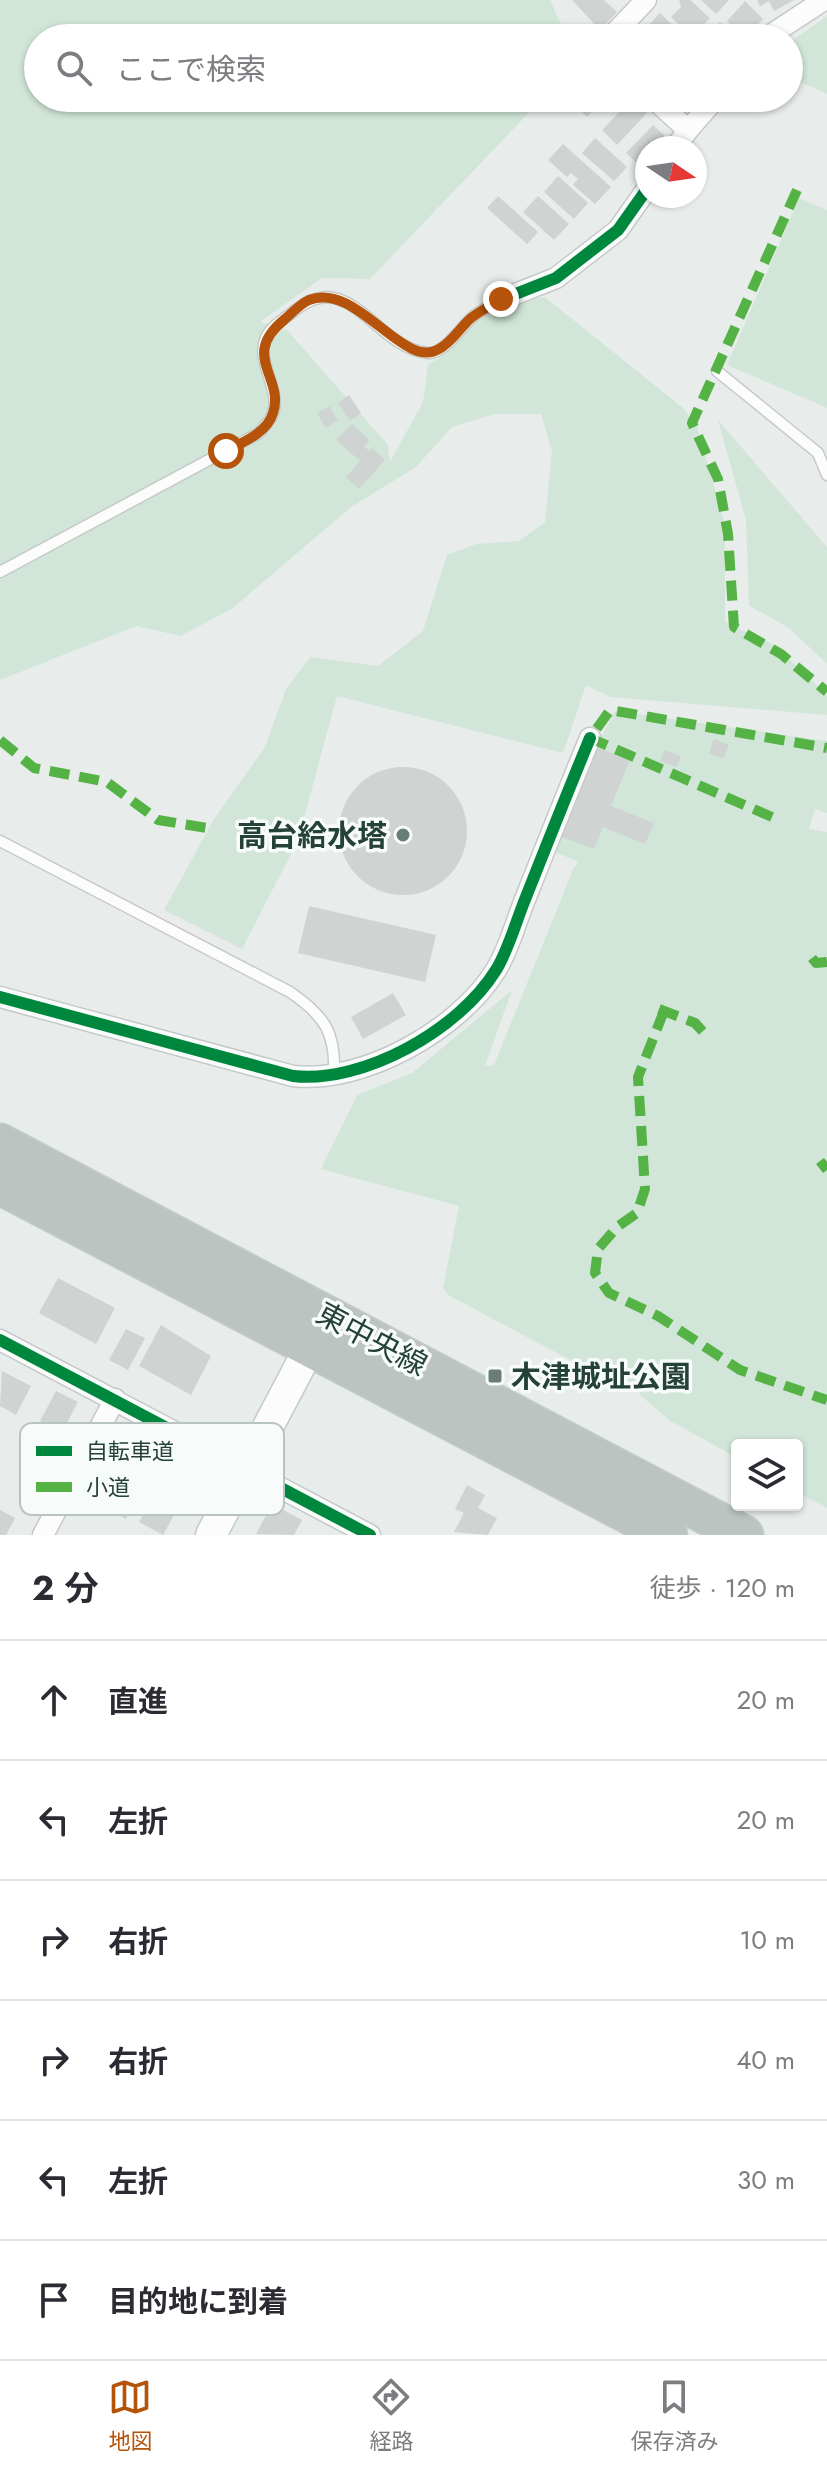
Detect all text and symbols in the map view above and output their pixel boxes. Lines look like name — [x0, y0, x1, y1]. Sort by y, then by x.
search box — [24, 24, 803, 112]
icon: search — [52, 46, 96, 90]
text: ここで検索 — [116, 48, 266, 91]
north arrow — [635, 136, 707, 208]
route end — [483, 281, 519, 317]
route start — [208, 433, 244, 469]
place label: 高台給水塔 — [237, 814, 387, 857]
marker: 高台給水塔 — [394, 826, 412, 844]
street label: 東中央線 — [309, 1292, 435, 1386]
place label: 木津城址公園 — [511, 1355, 691, 1398]
marker: 木津城址公園 — [486, 1367, 504, 1385]
legend — [20, 1423, 284, 1515]
text: 自転車道 — [86, 1435, 174, 1467]
map controls — [731, 1439, 803, 1511]
button: layers — [731, 1439, 803, 1511]
text: 小道 — [86, 1471, 130, 1503]
text: 2 分 — [32, 1564, 99, 1613]
text: 徒歩 · 120 m — [649, 1569, 795, 1607]
icon: ahead — [32, 1678, 76, 1722]
text: 直進 — [108, 1680, 168, 1723]
text: 20 m — [737, 1681, 795, 1719]
icon: left — [32, 1798, 76, 1842]
text: 左折 — [108, 1800, 168, 1843]
text: 20 m — [737, 1801, 795, 1839]
icon: right — [32, 1918, 76, 1962]
text: 右折 — [108, 1920, 168, 1963]
text: 10 m — [740, 1921, 795, 1959]
icon: right — [32, 2038, 76, 2082]
text: 右折 — [108, 2040, 168, 2083]
text: 40 m — [736, 2041, 795, 2079]
icon: left — [32, 2158, 76, 2202]
text: 左折 — [108, 2160, 168, 2203]
text: 30 m — [737, 2161, 795, 2199]
icon: arrive — [32, 2278, 76, 2322]
text: 目的地に到着 — [108, 2280, 288, 2323]
tab: 地図 — [108, 2375, 153, 2457]
tab: 経路 — [369, 2375, 414, 2457]
tab: 保存済み — [630, 2375, 719, 2457]

